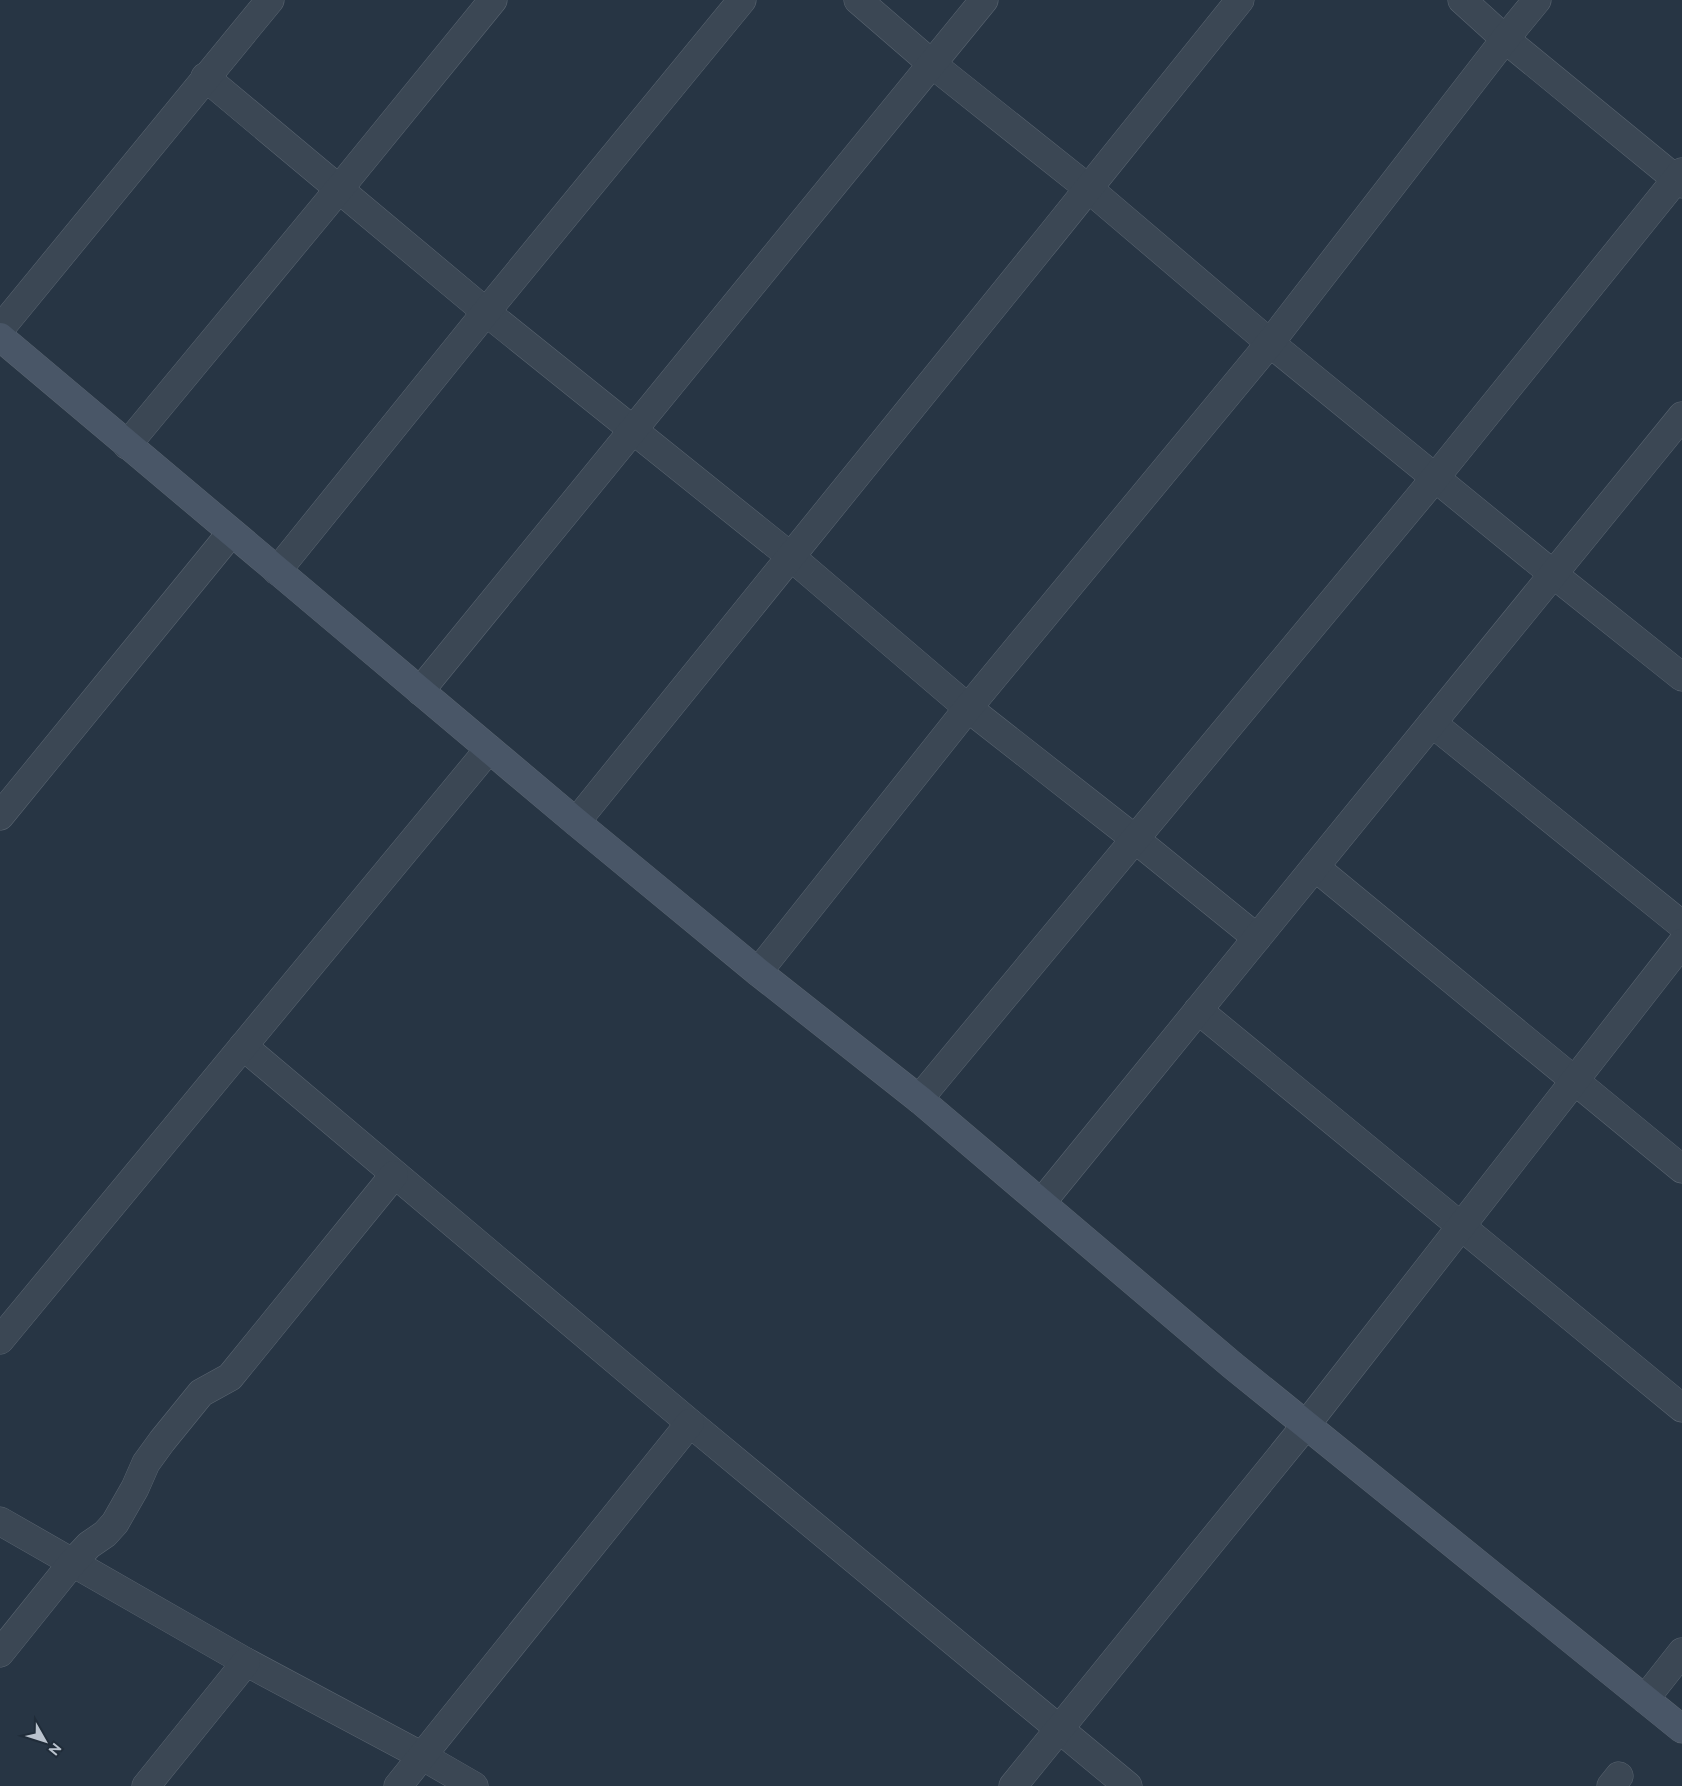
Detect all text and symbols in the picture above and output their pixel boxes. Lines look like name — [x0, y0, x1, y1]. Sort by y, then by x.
north arrow — [20, 1716, 70, 1766]
text: N — [46, 1740, 65, 1758]

